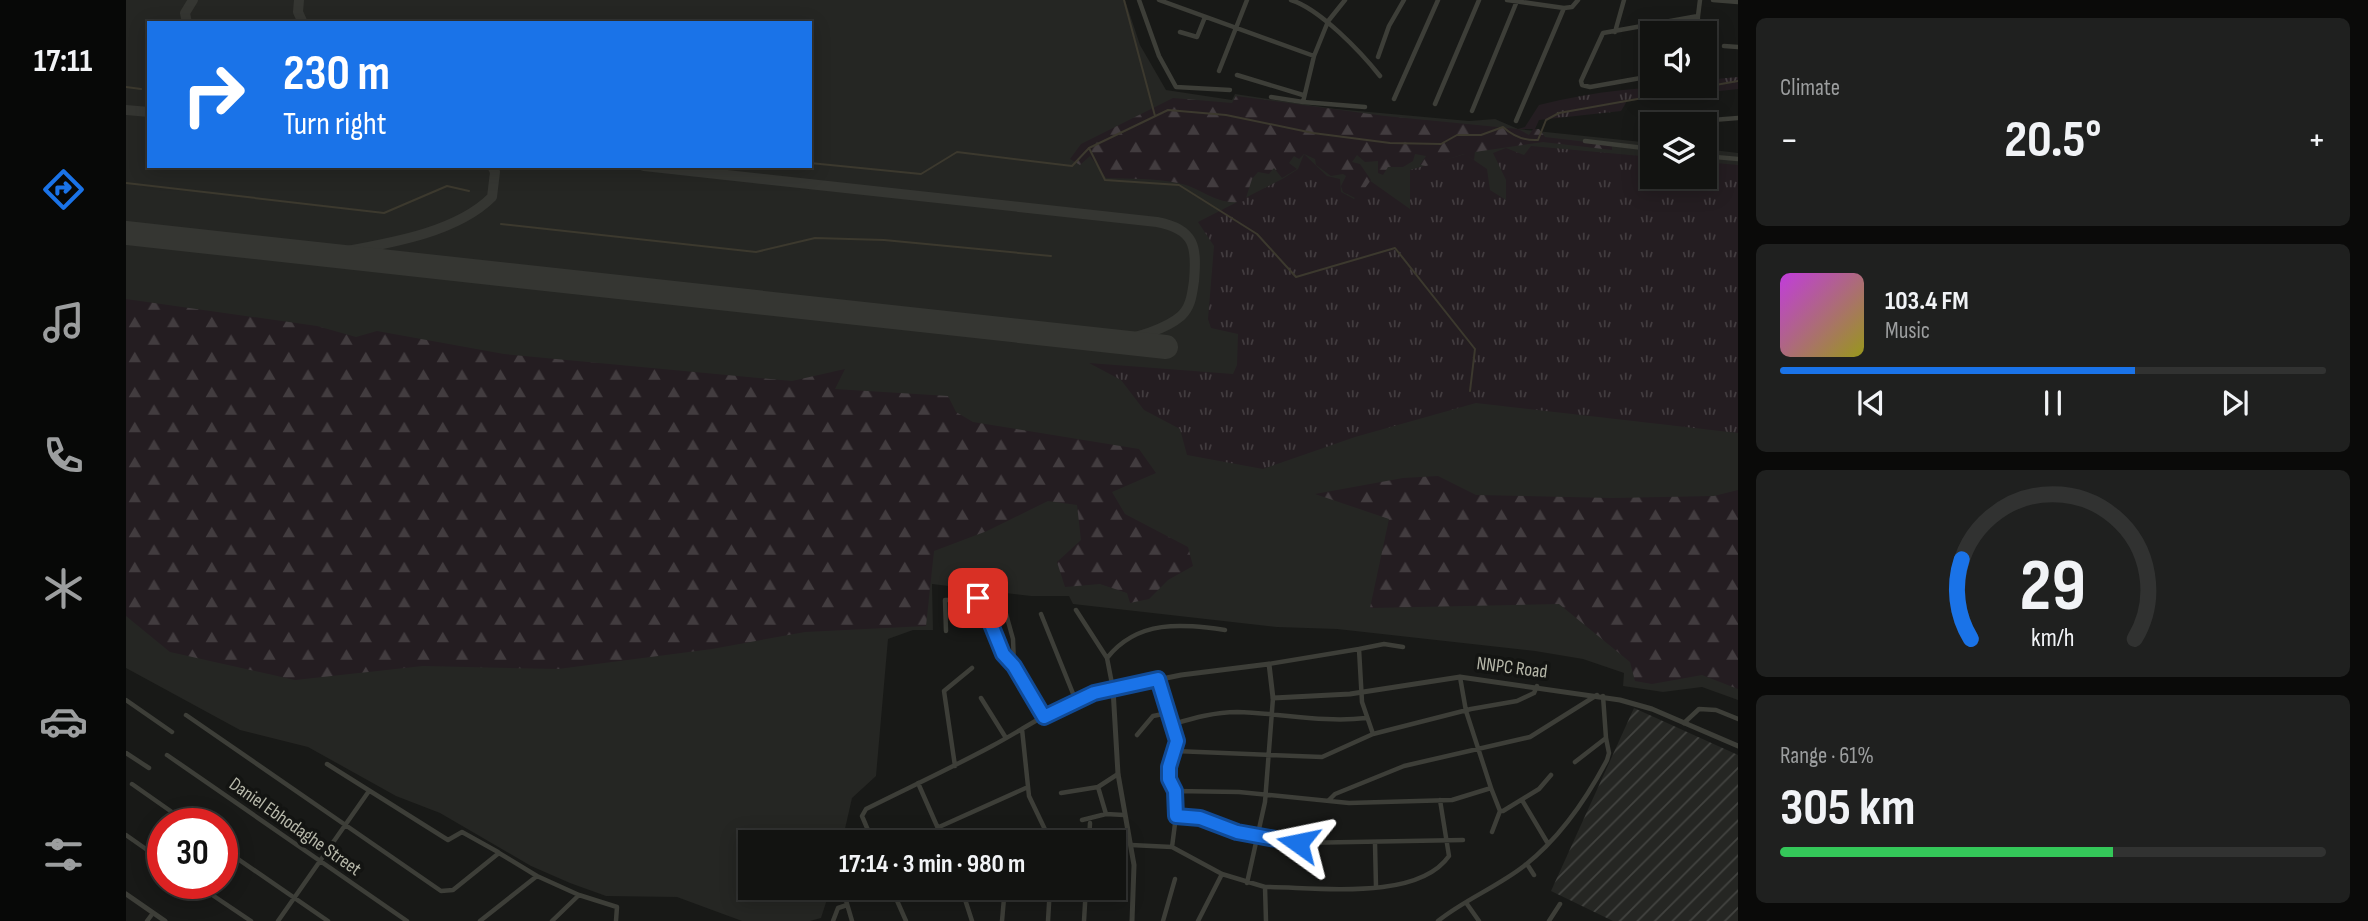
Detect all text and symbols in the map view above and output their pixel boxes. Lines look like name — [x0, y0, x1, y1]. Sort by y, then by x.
map controls — [1640, 21, 1717, 189]
button: sound — [1640, 21, 1717, 98]
text: 17:11 — [34, 42, 92, 81]
text: 230 m — [283, 45, 390, 104]
icon: right — [168, 49, 259, 140]
text: Climate — [1780, 74, 1840, 102]
text: Turn right — [283, 105, 387, 144]
text: 20.5° — [2004, 109, 2102, 172]
button: layers — [1640, 112, 1717, 189]
text: − — [1780, 118, 1799, 163]
text: + — [2307, 118, 2326, 163]
icon: directions — [39, 165, 88, 214]
text: 103.4 FM — [1885, 286, 1969, 317]
icon: music — [39, 298, 88, 347]
text: Music — [1885, 317, 1930, 345]
icon: previous — [1852, 384, 1890, 422]
icon: pause — [2034, 384, 2072, 422]
icon: next — [2216, 384, 2254, 422]
icon: phone — [39, 431, 88, 480]
text: 29 — [2020, 544, 2086, 632]
icon: climate — [39, 564, 88, 613]
pin — [948, 568, 1008, 628]
icon: arrive — [959, 579, 997, 617]
text: km/h — [2031, 623, 2075, 654]
street label: NNPC Road — [1475, 652, 1549, 684]
icon: car — [39, 697, 88, 746]
text: Range · 61% — [1780, 742, 1874, 770]
street label: Daniel Ebhodaghe Street — [225, 773, 366, 881]
text: 305 km — [1780, 777, 1915, 840]
position arrow — [1261, 806, 1335, 880]
speed limit sign: 30 — [147, 808, 238, 899]
icon: filters — [39, 830, 88, 879]
text: 17:14 · 3 min · 980 m — [839, 849, 1025, 880]

